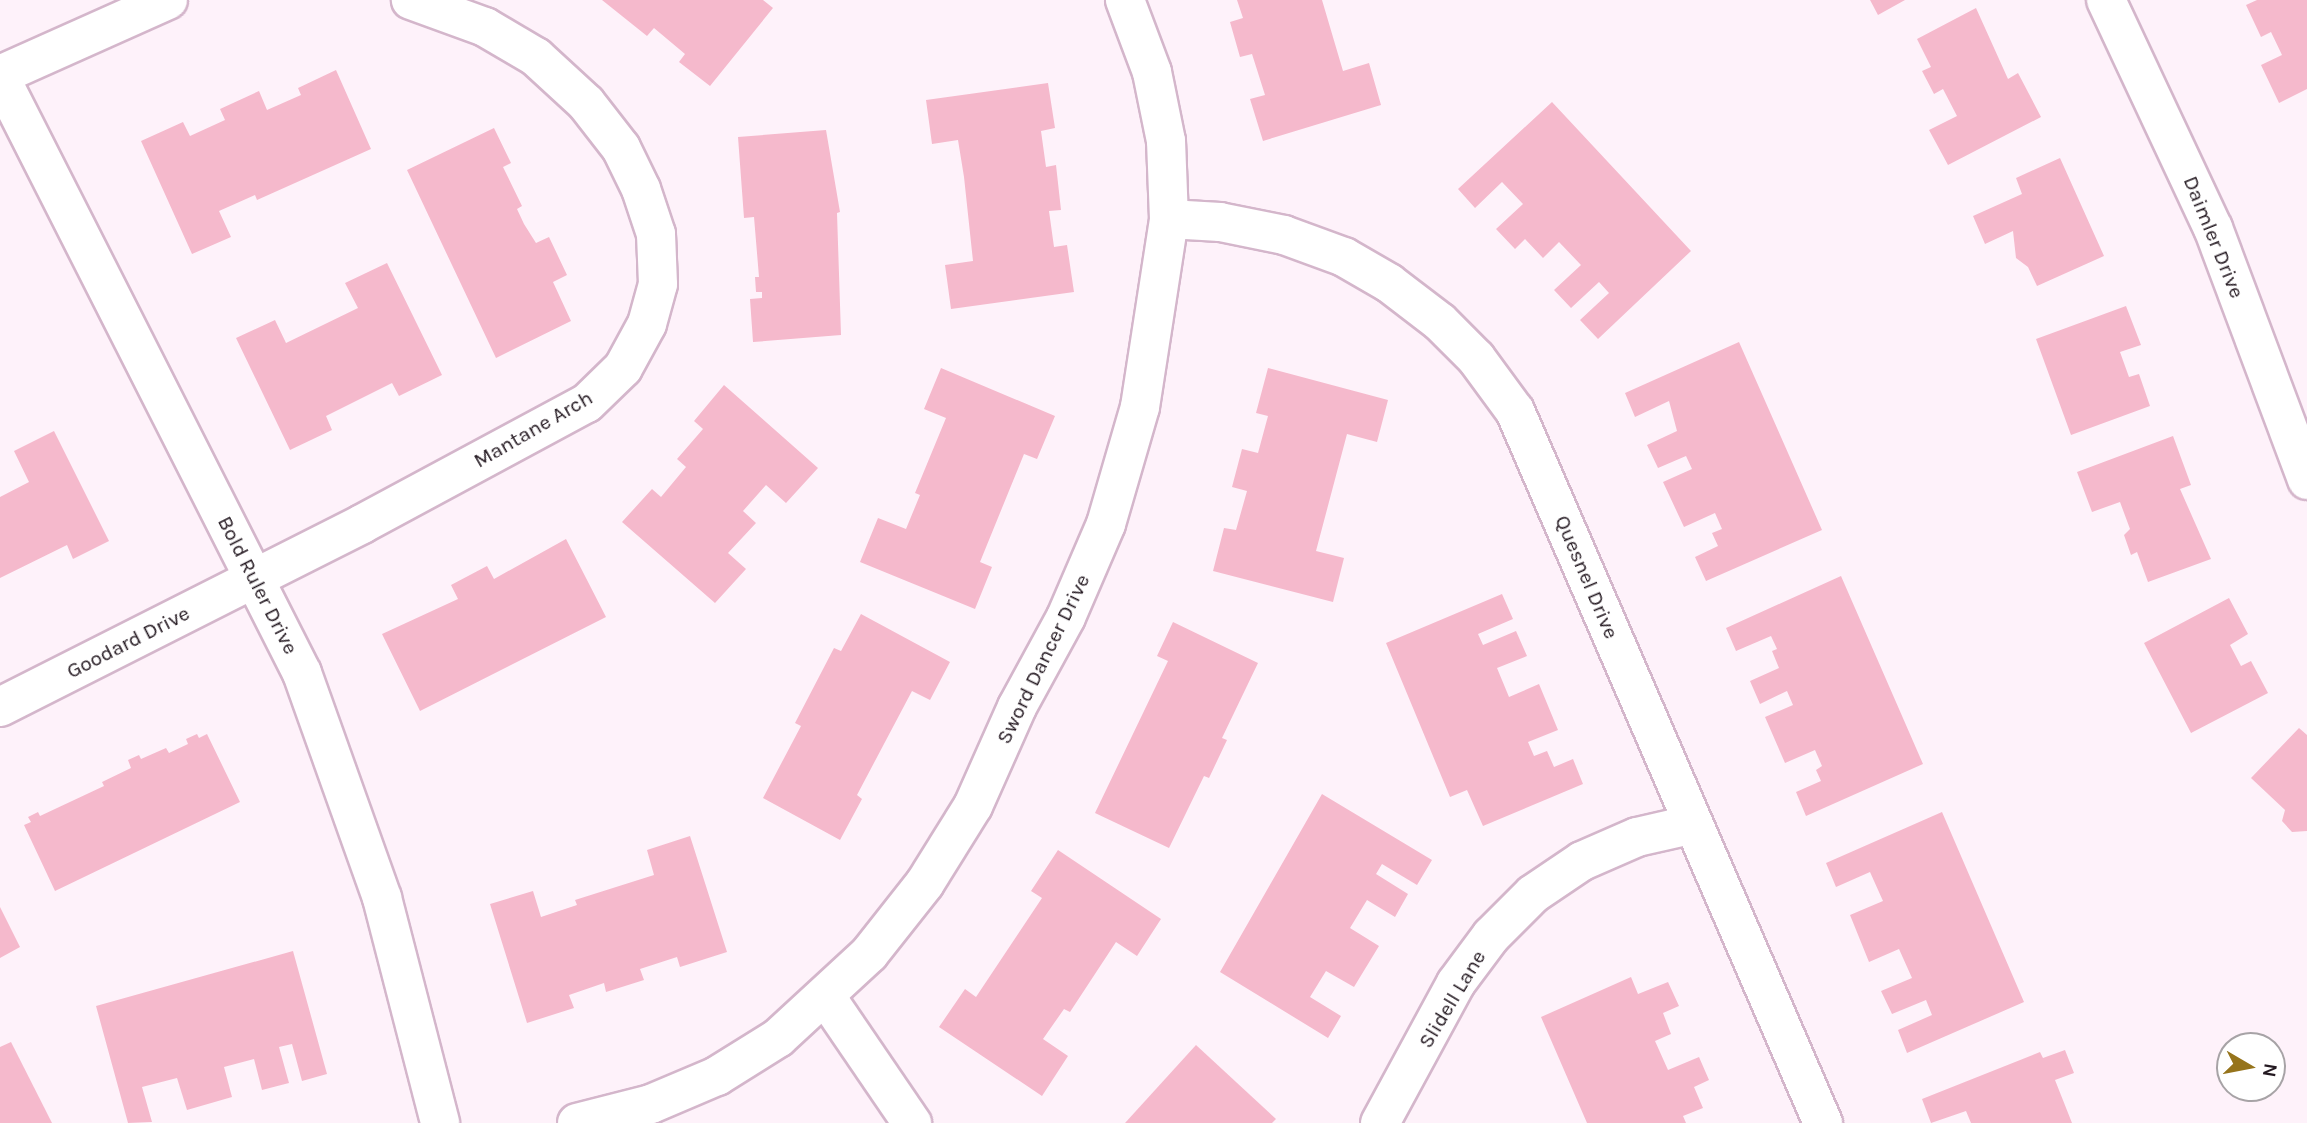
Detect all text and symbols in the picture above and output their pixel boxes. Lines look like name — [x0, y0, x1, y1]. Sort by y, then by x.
street label: Daimler Drive — [2178, 172, 2250, 302]
street label: Mantane Arch — [469, 385, 597, 473]
street label: Bold Ruler Drive — [212, 512, 304, 658]
street label: Quesnel Drive — [1550, 512, 1624, 642]
street label: Sword Dancer Drive — [991, 570, 1095, 748]
street label: Goodard Drive — [62, 600, 194, 684]
street label: Slidell Lane — [1413, 946, 1491, 1052]
north arrow — [2216, 1032, 2286, 1102]
text: N — [2258, 1062, 2282, 1079]

